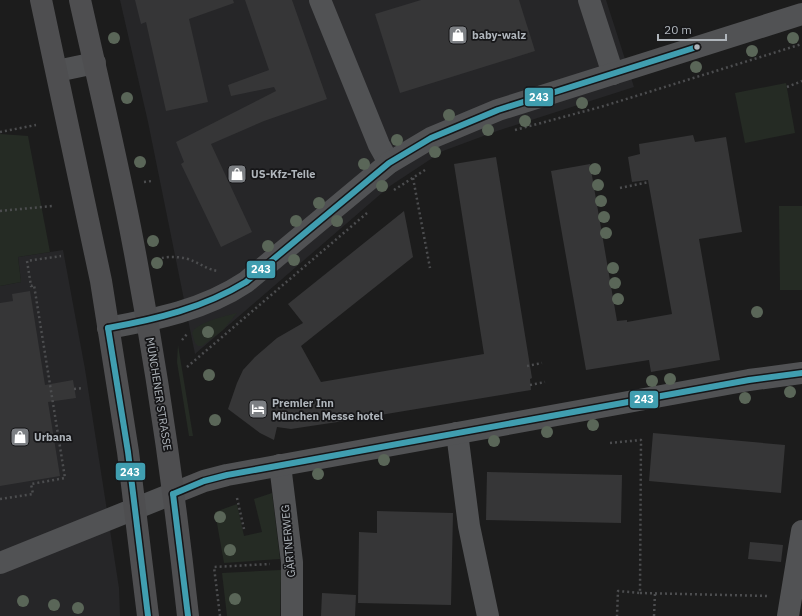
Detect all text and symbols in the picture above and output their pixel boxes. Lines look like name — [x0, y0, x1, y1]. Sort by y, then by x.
scale bar — [658, 16, 726, 42]
text: 20 m — [664, 22, 692, 37]
shop icon: baby-walz — [447, 24, 469, 46]
place label: baby-walz — [472, 28, 526, 42]
unlabelled marker — [692, 42, 702, 52]
line badge: 243 — [524, 87, 554, 107]
text: 243 — [529, 90, 549, 104]
shop icon: US-Kfz-Teile — [226, 163, 248, 185]
place label: US-Kfz-Teile — [251, 167, 315, 181]
line badge: 243 — [246, 260, 276, 279]
text: 243 — [251, 262, 271, 276]
street label: MÜNCHENER STRASSE — [143, 336, 175, 452]
line badge: 243 — [629, 390, 659, 409]
text: 243 — [634, 392, 654, 406]
place label: Premier Inn München Messe hotel — [272, 396, 384, 423]
hotel icon: Premier Inn München Messe hotel — [247, 398, 269, 420]
shop icon: Urbana — [9, 426, 31, 448]
place label: Urbana — [34, 430, 72, 444]
line badge: 243 — [115, 462, 146, 481]
text: 243 — [120, 465, 140, 479]
street label: GÄRTNERWEG — [278, 504, 298, 578]

